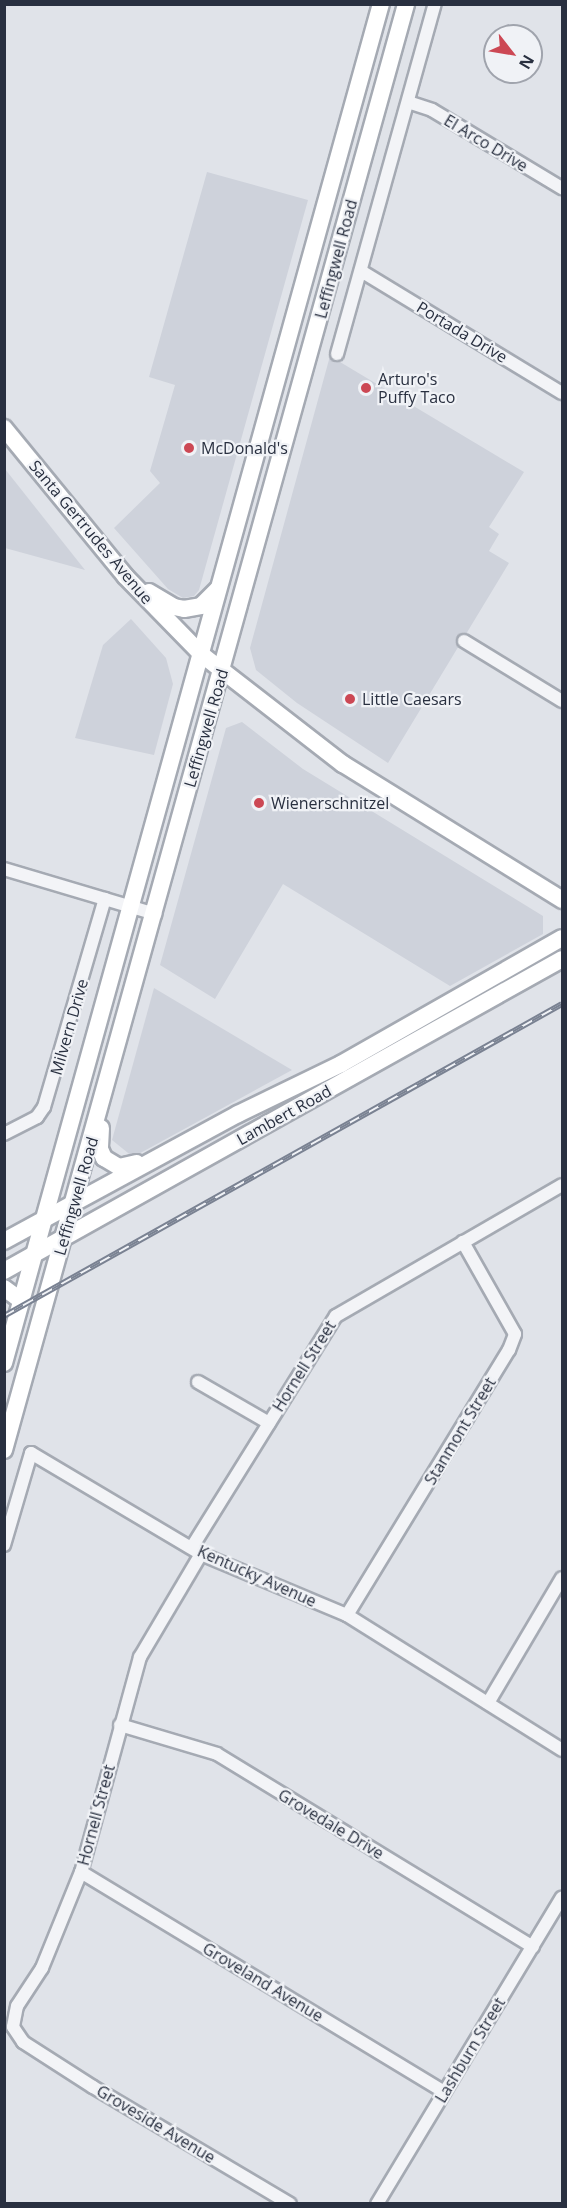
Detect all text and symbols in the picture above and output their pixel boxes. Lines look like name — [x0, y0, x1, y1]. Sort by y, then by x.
north arrow — [483, 24, 543, 84]
text: N — [514, 51, 539, 73]
street label: El Arco Drive — [441, 110, 531, 176]
street label: Leffingwell Road — [311, 197, 361, 321]
street label: Portada Drive — [413, 297, 511, 367]
place label: Arturo's Puffy Taco — [378, 369, 455, 407]
marker: Arturo's Puffy Taco — [359, 381, 373, 395]
place label: McDonald's — [201, 438, 288, 458]
marker: McDonald's — [182, 441, 196, 455]
street label: Santa Gertrudes Avenue — [25, 456, 157, 608]
street label: Leffingwell Road — [180, 667, 232, 789]
place label: Little Caesars — [362, 689, 462, 709]
marker: Little Caesars — [343, 692, 357, 706]
place label: Wienerschnitzel — [271, 793, 389, 813]
marker: Wienerschnitzel — [252, 796, 266, 810]
street label: Milvern Drive — [46, 977, 92, 1077]
street label: Lambert Road — [233, 1081, 335, 1149]
street label: Leffingwell Road — [50, 1135, 102, 1257]
street label: Hornell Street — [268, 1317, 340, 1415]
street label: Stanmont Street — [420, 1374, 500, 1488]
street label: Kentucky Avenue — [195, 1541, 319, 1611]
street label: Hornell Street — [73, 1762, 119, 1868]
street label: Grovedale Drive — [275, 1785, 387, 1863]
street label: Groveland Avenue — [199, 1938, 327, 2026]
street label: Lashburn Street — [431, 1994, 509, 2106]
street label: Groveside Avenue — [93, 2081, 219, 2167]

